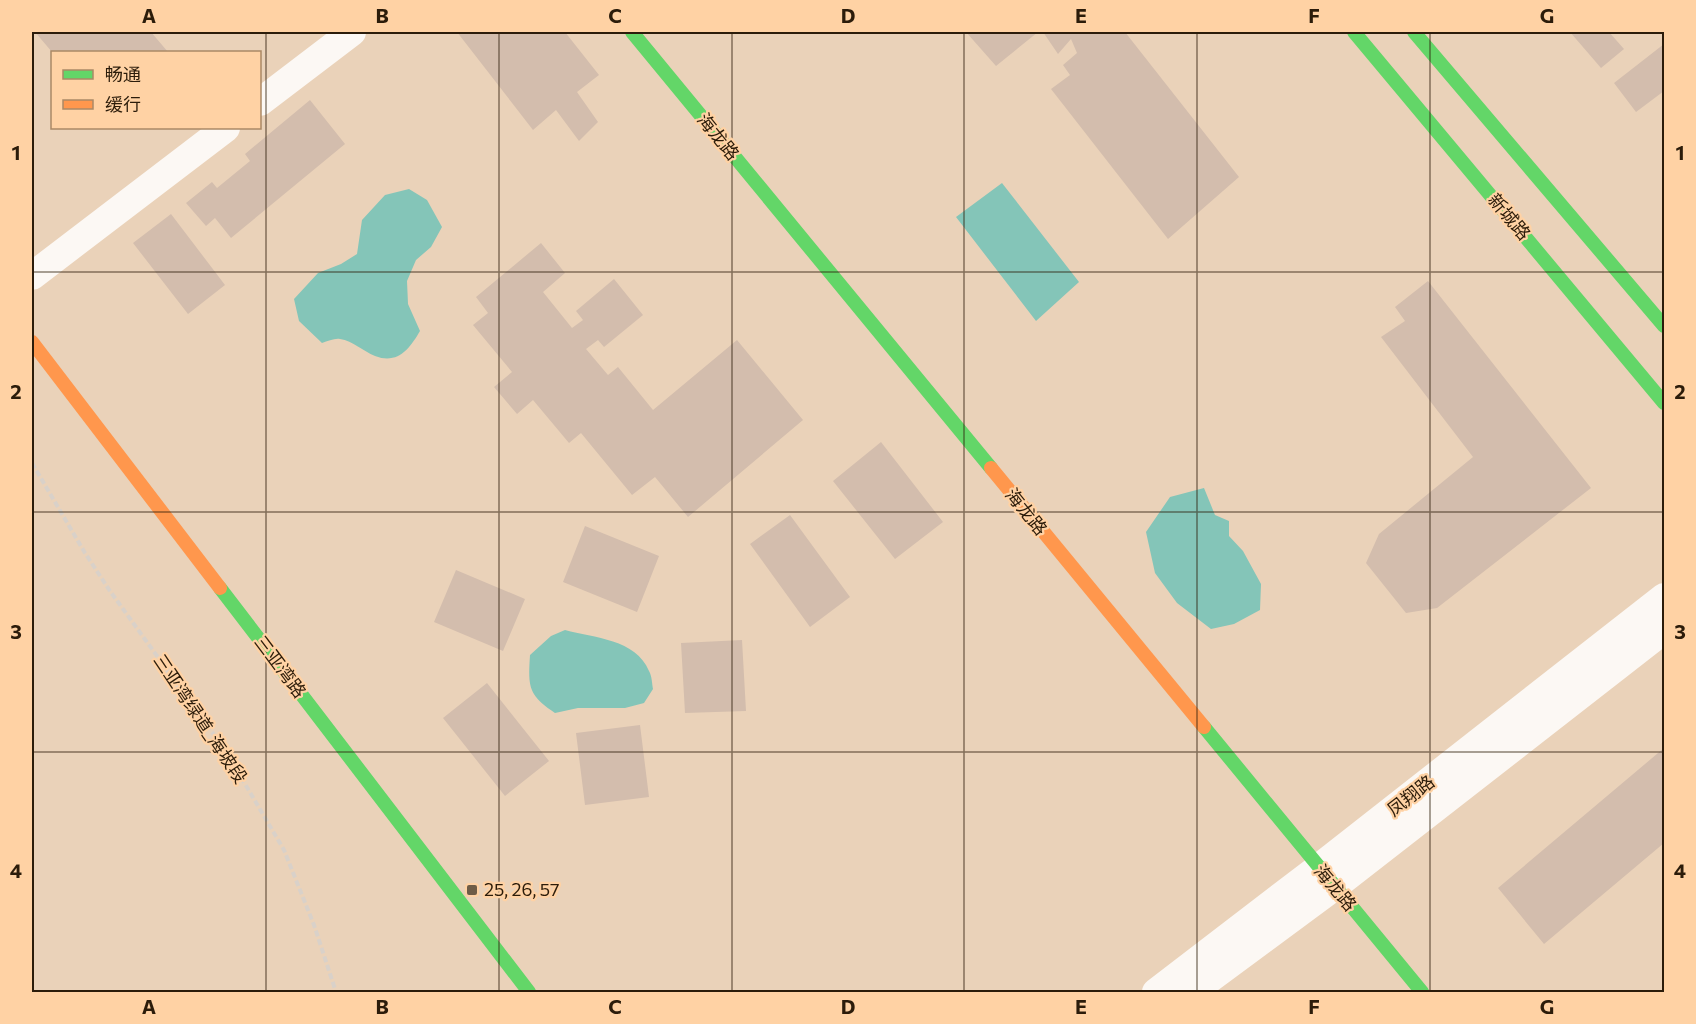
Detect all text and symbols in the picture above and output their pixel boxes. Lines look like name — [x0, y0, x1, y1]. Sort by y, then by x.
text: A — [142, 3, 156, 27]
text: B — [375, 3, 389, 27]
text: C — [608, 3, 622, 27]
text: D — [841, 3, 855, 27]
text: E — [1075, 3, 1087, 27]
text: F — [1308, 3, 1320, 27]
text: G — [1540, 3, 1554, 27]
legend — [51, 51, 261, 129]
text: 畅通 — [105, 63, 141, 85]
text: 缓行 — [105, 93, 141, 115]
street label: 海龙路 — [693, 108, 744, 164]
text: 1 — [11, 140, 21, 164]
text: 1 — [1675, 140, 1685, 164]
street label: 新城路 — [1484, 189, 1536, 244]
text: 2 — [10, 379, 22, 403]
text: 2 — [1674, 379, 1686, 403]
street label: 海龙路 — [1001, 483, 1052, 539]
text: 3 — [10, 619, 22, 643]
text: 3 — [1674, 619, 1686, 643]
street label: 三亚湾路 — [250, 631, 311, 702]
street label: 三亚湾绿道_海坡段 — [149, 650, 252, 787]
street label: 凤翔路 — [1382, 770, 1438, 821]
text: 4 — [10, 858, 22, 882]
text: 4 — [1674, 858, 1686, 882]
street label: 海龙路 — [1310, 860, 1362, 915]
place label: 25, 26, 57 — [484, 878, 560, 900]
marker: 25, 26, 57 — [465, 883, 479, 897]
text: A — [142, 994, 156, 1018]
text: B — [375, 994, 389, 1018]
text: C — [608, 994, 622, 1018]
text: D — [841, 994, 855, 1018]
text: E — [1075, 994, 1087, 1018]
text: F — [1308, 994, 1320, 1018]
text: G — [1540, 994, 1554, 1018]

